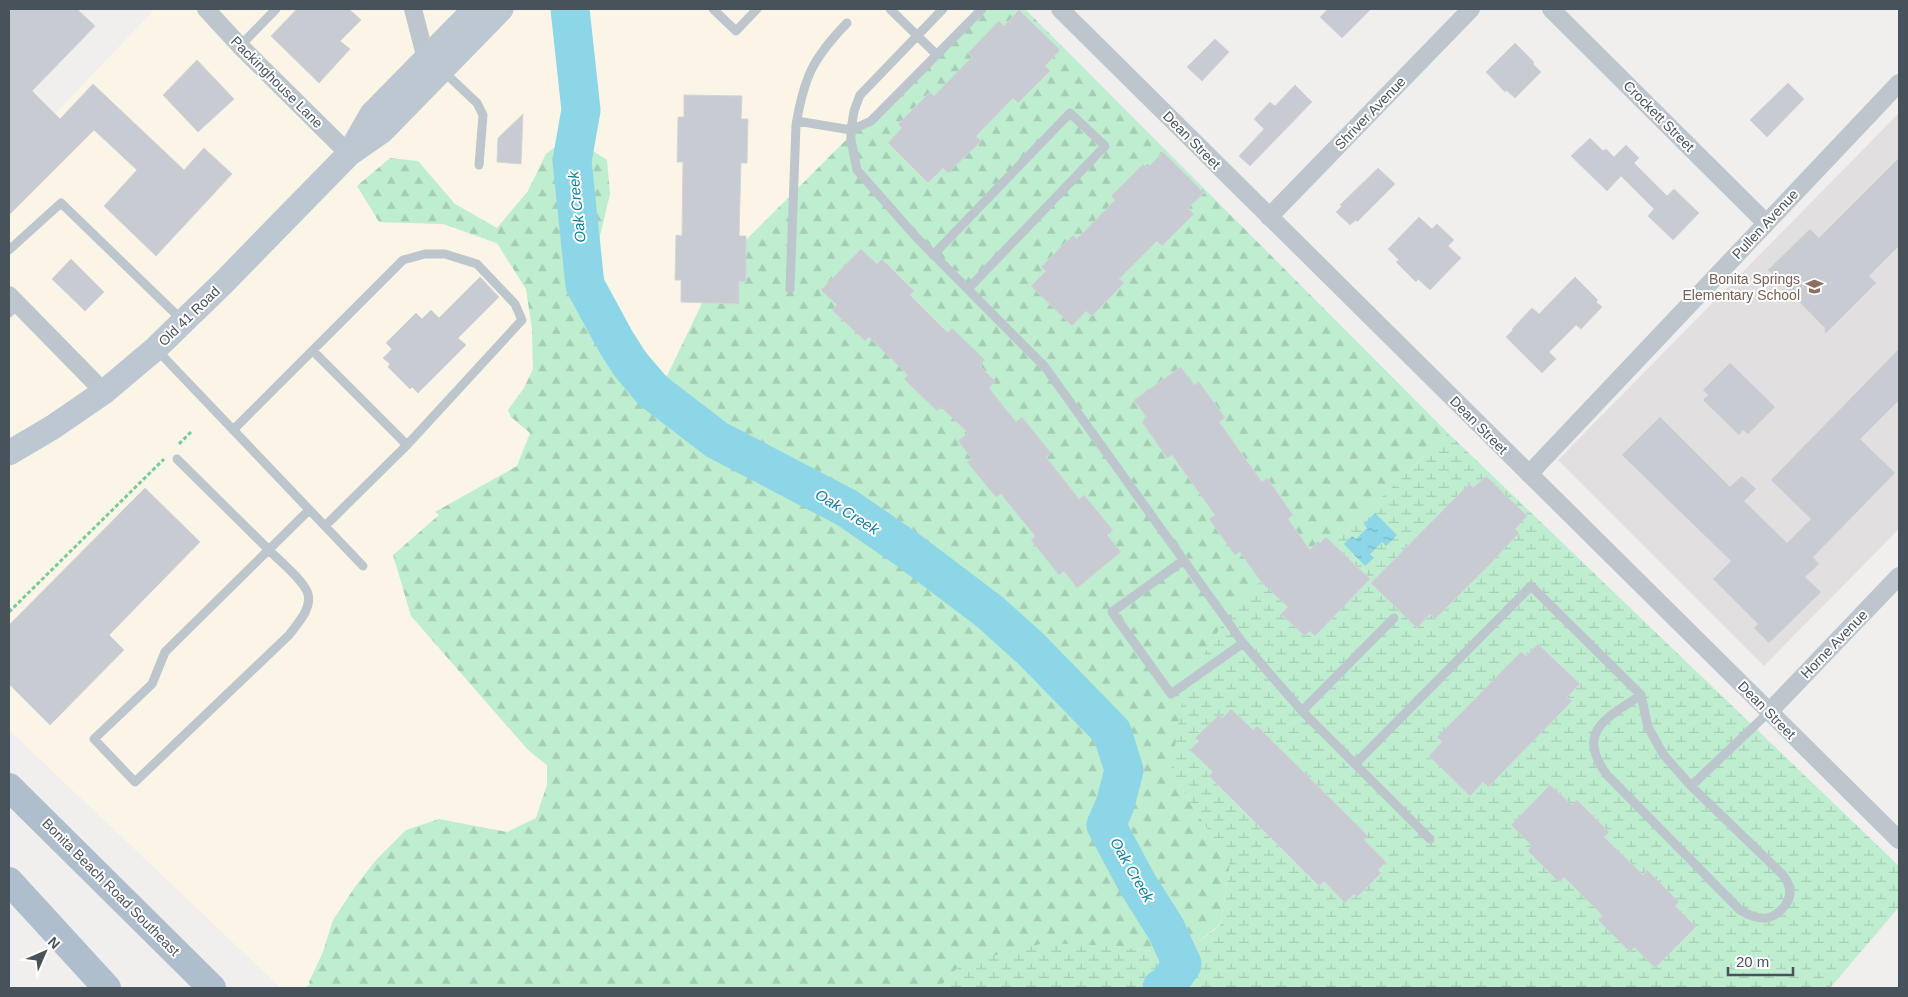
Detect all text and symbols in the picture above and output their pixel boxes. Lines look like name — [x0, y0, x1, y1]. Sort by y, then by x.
street label: Packinghouse Lane — [228, 33, 326, 131]
street label: Shriver Avenue — [1331, 73, 1409, 153]
street label: Crockett Street — [1620, 77, 1698, 155]
street label: Dean Street — [1160, 108, 1224, 172]
water label: Oak Creek — [564, 169, 589, 244]
street label: Pullen Avenue — [1729, 186, 1801, 262]
place label: Bonita Springs Elementary School — [1682, 271, 1800, 303]
school or university icon: Bonita Springs Elementary School — [1804, 277, 1824, 297]
street label: Old 41 Road — [155, 283, 223, 349]
street label: Dean Street — [1447, 393, 1511, 457]
water label: Oak Creek — [812, 485, 883, 539]
street label: Horne Avenue — [1798, 606, 1871, 681]
street label: Dean Street — [1735, 678, 1799, 742]
street label: Bonita Beach Road Southeast — [39, 815, 183, 959]
water label: Oak Creek — [1107, 834, 1158, 906]
north arrow — [20, 927, 70, 977]
text: N — [45, 934, 63, 952]
scale bar — [1728, 944, 1793, 976]
text: 20 m — [1736, 953, 1769, 970]

